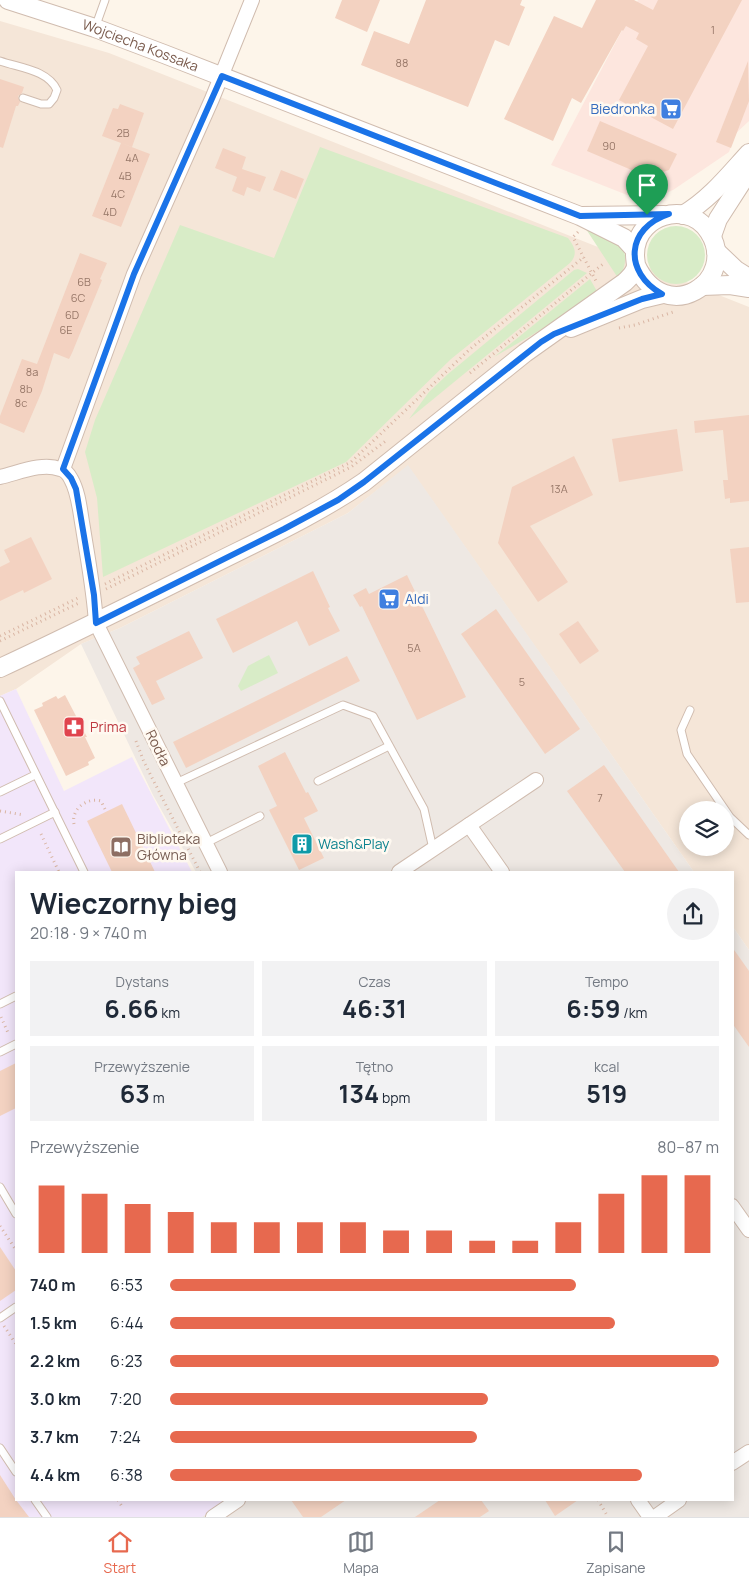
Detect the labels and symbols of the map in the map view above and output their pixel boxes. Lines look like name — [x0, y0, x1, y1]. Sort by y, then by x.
street label: Wojciecha Kossaka — [80, 15, 201, 76]
house number: 1 — [711, 22, 715, 37]
house number: 88 — [396, 55, 408, 70]
supermarket icon: Biedronka — [659, 97, 683, 121]
place label: Biedronka — [590, 99, 655, 118]
house number: 2B — [116, 125, 130, 140]
house number: 90 — [602, 138, 616, 153]
house number: 4A — [125, 150, 139, 165]
pin — [626, 164, 668, 215]
house number: 4B — [118, 168, 132, 183]
house number: 4C — [111, 186, 125, 201]
house number: 4D — [103, 204, 117, 219]
house number: 6B — [77, 274, 91, 289]
house number: 6C — [71, 290, 85, 305]
house number: 6D — [65, 307, 79, 322]
house number: 6E — [59, 322, 73, 337]
house number: 8a — [26, 364, 38, 379]
house number: 8b — [20, 381, 33, 396]
house number: 8c — [15, 395, 27, 410]
house number: 13A — [550, 481, 568, 496]
supermarket icon: Aldi — [377, 587, 401, 611]
place label: Aldi — [405, 589, 429, 608]
house number: 5A — [407, 640, 421, 655]
house number: 5 — [519, 674, 525, 689]
pharmacy icon: Prima — [62, 715, 86, 739]
place label: Prima — [90, 717, 126, 736]
street label: Rodła — [142, 726, 175, 769]
house number: 7 — [597, 790, 603, 805]
place label: Biblioteka Główna — [137, 829, 200, 864]
building icon: Wash&Play — [290, 832, 314, 856]
place label: Wash&Play — [318, 834, 390, 853]
library icon: Biblioteka Główna — [109, 835, 133, 859]

